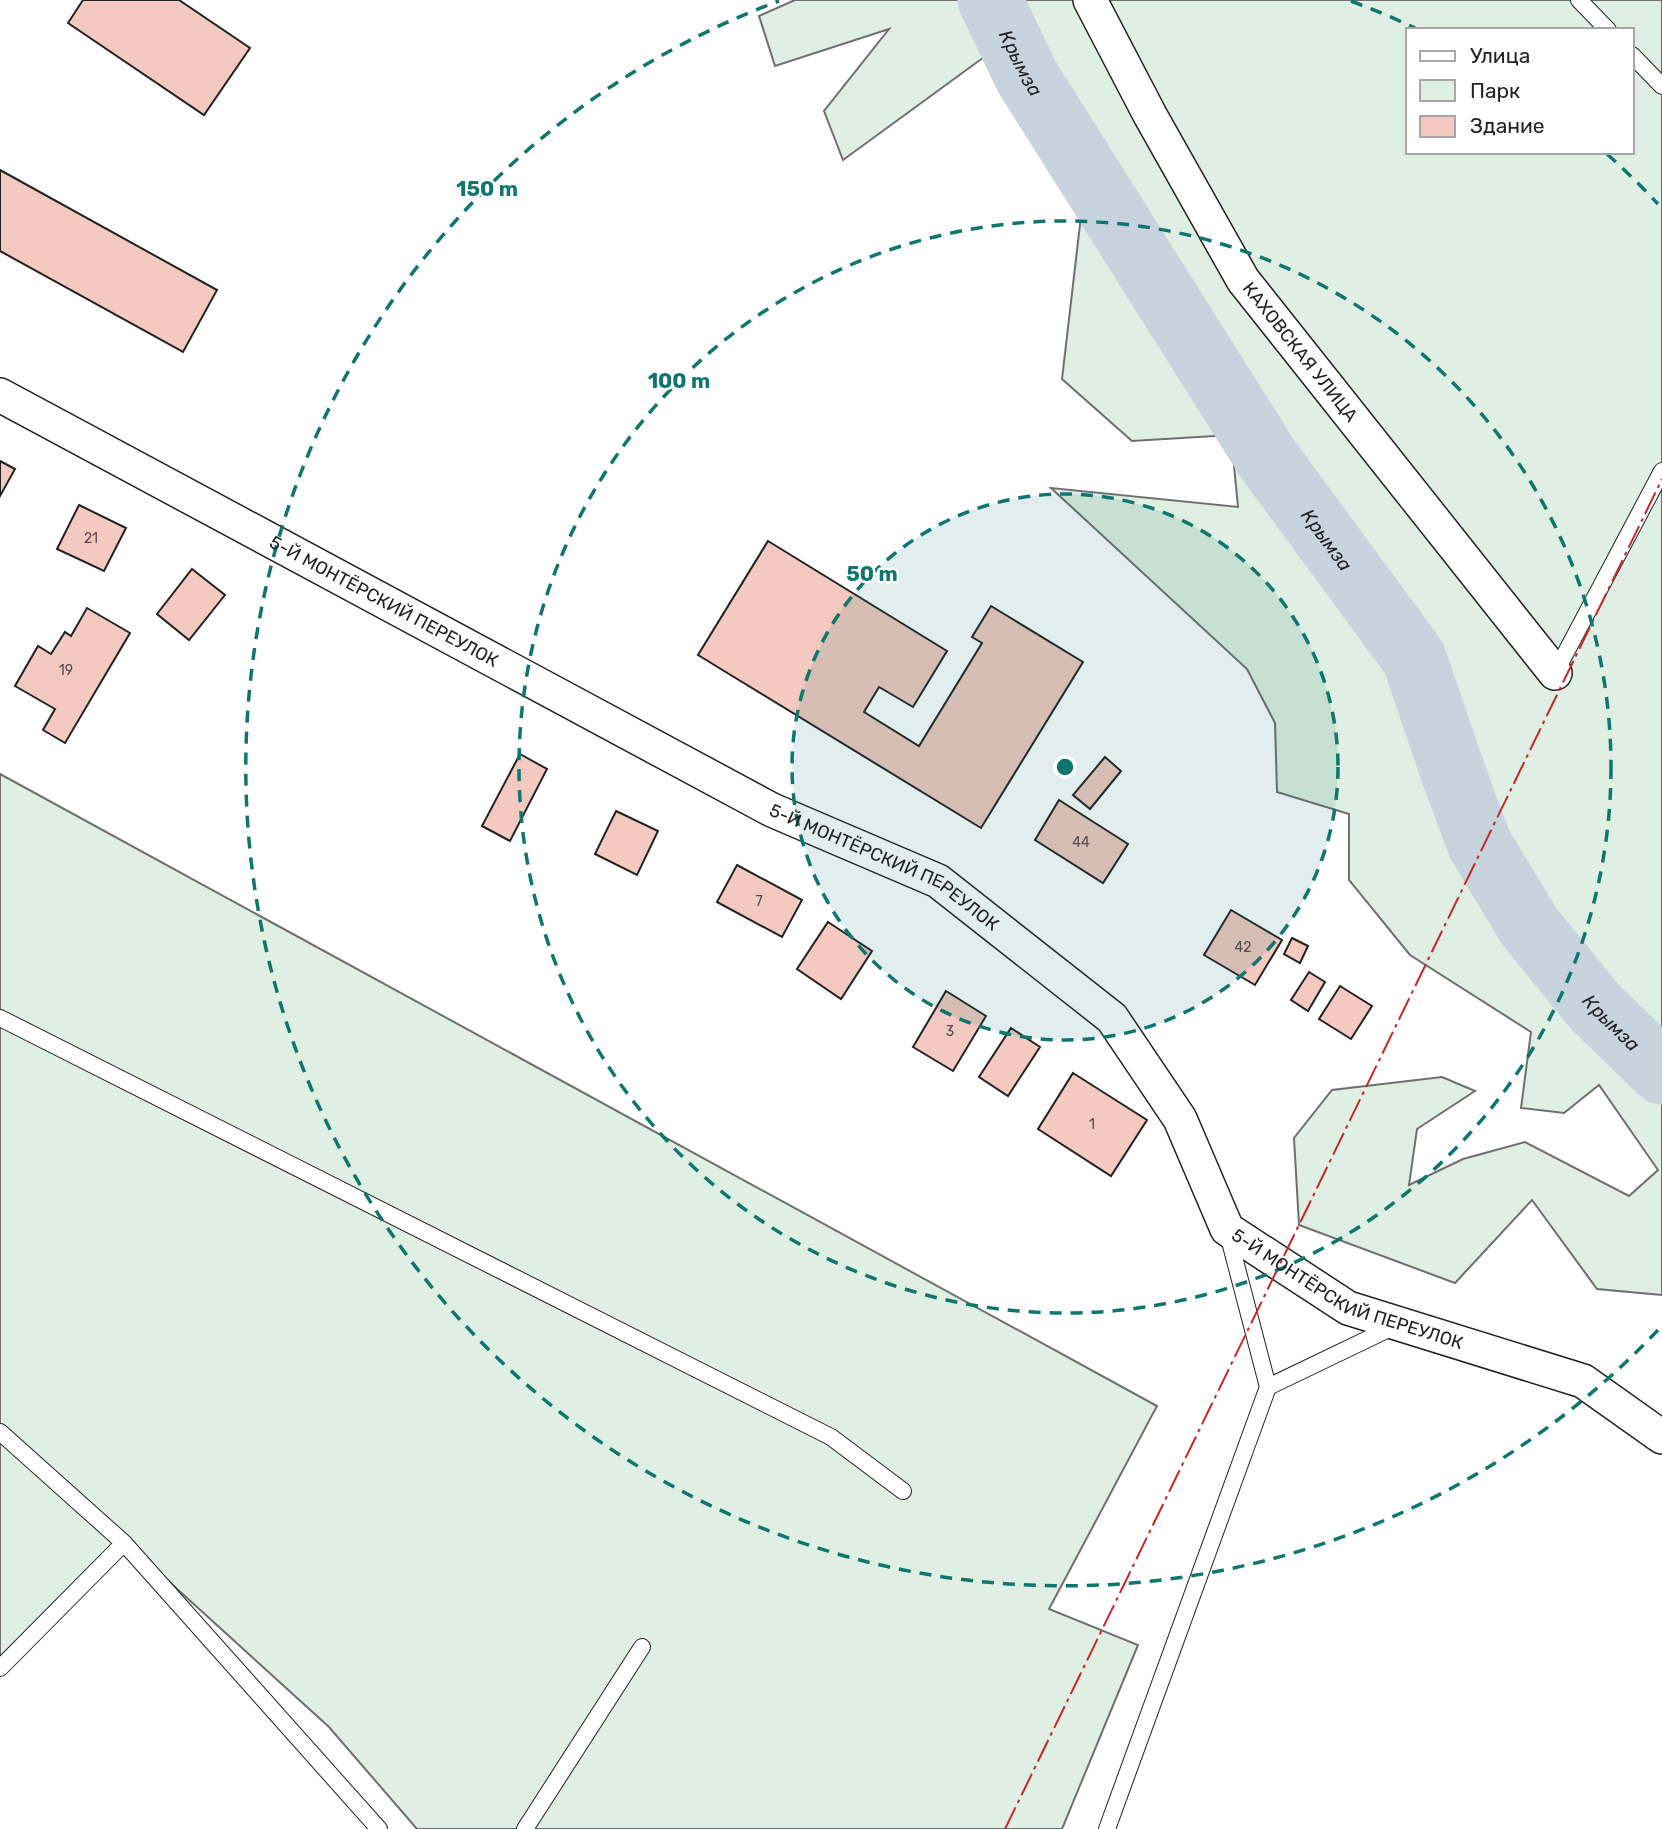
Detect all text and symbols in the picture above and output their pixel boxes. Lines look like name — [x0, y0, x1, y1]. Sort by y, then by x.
water label: Крымза — [994, 26, 1047, 100]
legend — [1406, 28, 1634, 154]
text: Улица — [1470, 43, 1530, 68]
text: Парк — [1470, 78, 1520, 103]
text: Здание — [1470, 113, 1545, 138]
text: 150 m — [456, 176, 518, 201]
street label: КАХОВСКАЯ УЛИЦА — [1238, 278, 1362, 426]
text: 100 m — [648, 368, 710, 393]
water label: Крымза — [1296, 504, 1357, 575]
house number: 21 — [84, 530, 98, 547]
street label: 5-Й МОНТЁРСКИЙ ПЕРЕУЛОК — [266, 531, 502, 672]
text: 50 m — [846, 561, 898, 586]
house number: 19 — [59, 662, 73, 679]
centre of rings — [1053, 755, 1077, 779]
street label: 5-Й МОНТЁРСКИЙ ПЕРЕУЛОК — [766, 799, 1003, 936]
house number: 44 — [1072, 834, 1090, 851]
house number: 7 — [755, 893, 763, 910]
house number: 42 — [1235, 939, 1251, 956]
water label: Крымза — [1577, 990, 1644, 1056]
house number: 3 — [946, 1023, 954, 1040]
house number: 1 — [1089, 1116, 1095, 1133]
street label: 5-Й МОНТЁРСКИЙ ПЕРЕУЛОК — [1227, 1224, 1466, 1354]

